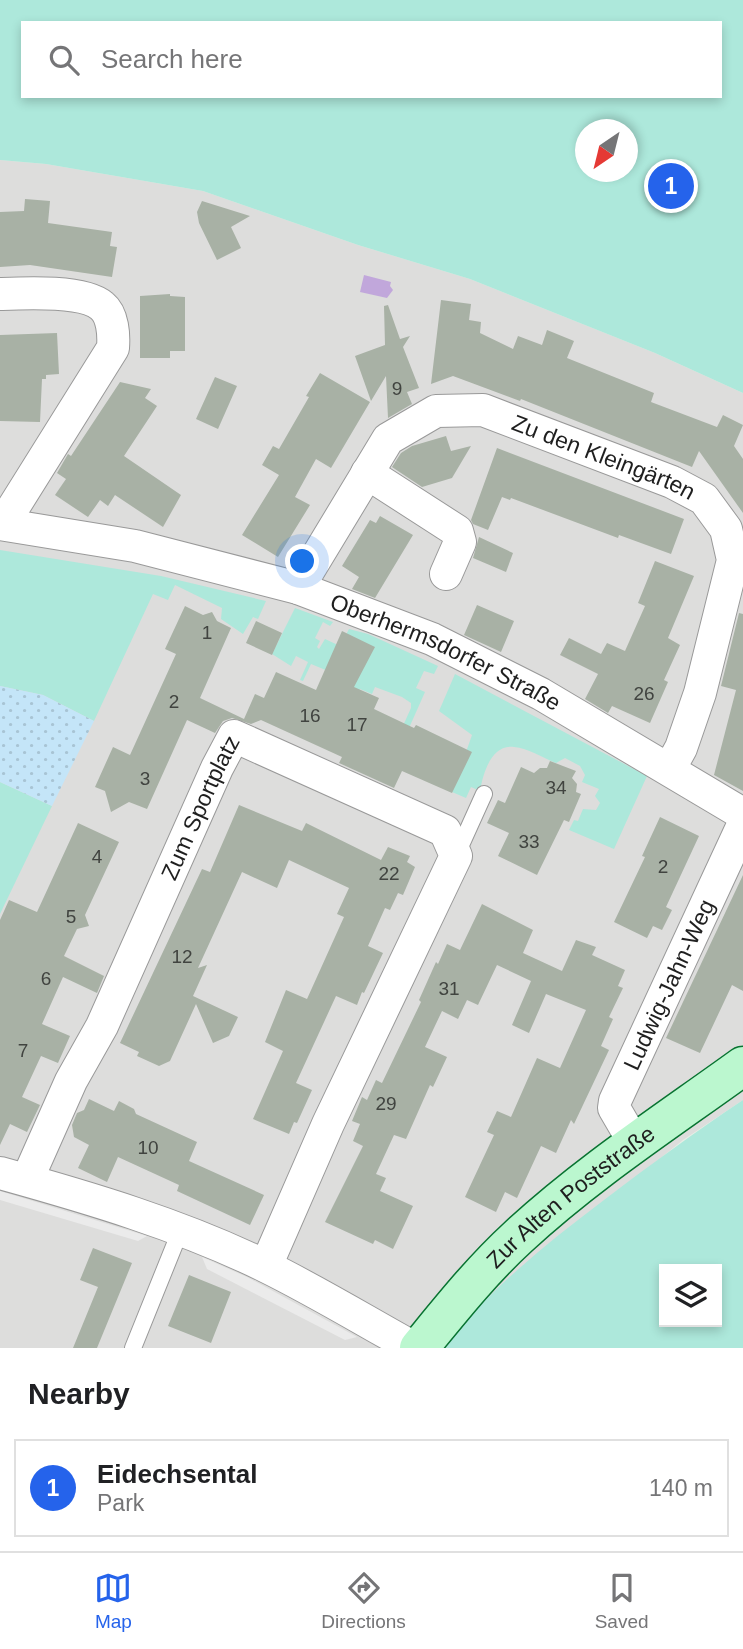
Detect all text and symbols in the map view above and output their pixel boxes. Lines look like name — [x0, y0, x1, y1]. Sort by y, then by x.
search box — [21, 21, 722, 98]
icon: search — [45, 41, 83, 79]
text: Search here — [101, 44, 243, 74]
north arrow — [575, 119, 638, 182]
pin: 1 — [648, 160, 694, 212]
house number: 9 — [392, 378, 402, 399]
street label: Zu den Kleingärten — [508, 409, 700, 505]
your location — [285, 544, 319, 578]
street label: Oberhermsdorfer Straße — [327, 588, 565, 716]
house number: 1 — [202, 622, 212, 643]
house number: 26 — [633, 683, 655, 704]
house number: 2 — [169, 691, 179, 712]
house number: 16 — [299, 705, 321, 726]
house number: 17 — [346, 714, 368, 735]
street label: Zum Sportplatz — [156, 731, 245, 884]
house number: 3 — [140, 768, 150, 789]
house number: 34 — [545, 777, 567, 798]
house number: 33 — [518, 831, 540, 852]
house number: 4 — [92, 846, 103, 867]
house number: 2 — [658, 856, 668, 877]
house number: 22 — [378, 863, 400, 884]
street label: Ludwig-Jahn-Weg — [618, 895, 720, 1074]
house number: 5 — [66, 906, 76, 927]
house number: 12 — [171, 946, 193, 967]
house number: 6 — [41, 968, 51, 989]
house number: 31 — [438, 978, 460, 999]
house number: 7 — [18, 1040, 28, 1061]
house number: 29 — [375, 1093, 397, 1114]
street label: Zur Alten Poststraße — [481, 1120, 660, 1273]
house number: 10 — [137, 1137, 159, 1158]
map controls — [659, 1264, 722, 1327]
button: layers — [659, 1264, 722, 1327]
text: Nearby — [28, 1377, 130, 1410]
text: Eidechsental — [97, 1459, 257, 1489]
text: 1 — [47, 1475, 59, 1501]
text: 140 m — [649, 1475, 713, 1501]
text: Park — [97, 1490, 144, 1516]
tab: Map — [94, 1569, 132, 1633]
tab: Directions — [321, 1569, 406, 1633]
tab: Saved — [595, 1569, 649, 1633]

